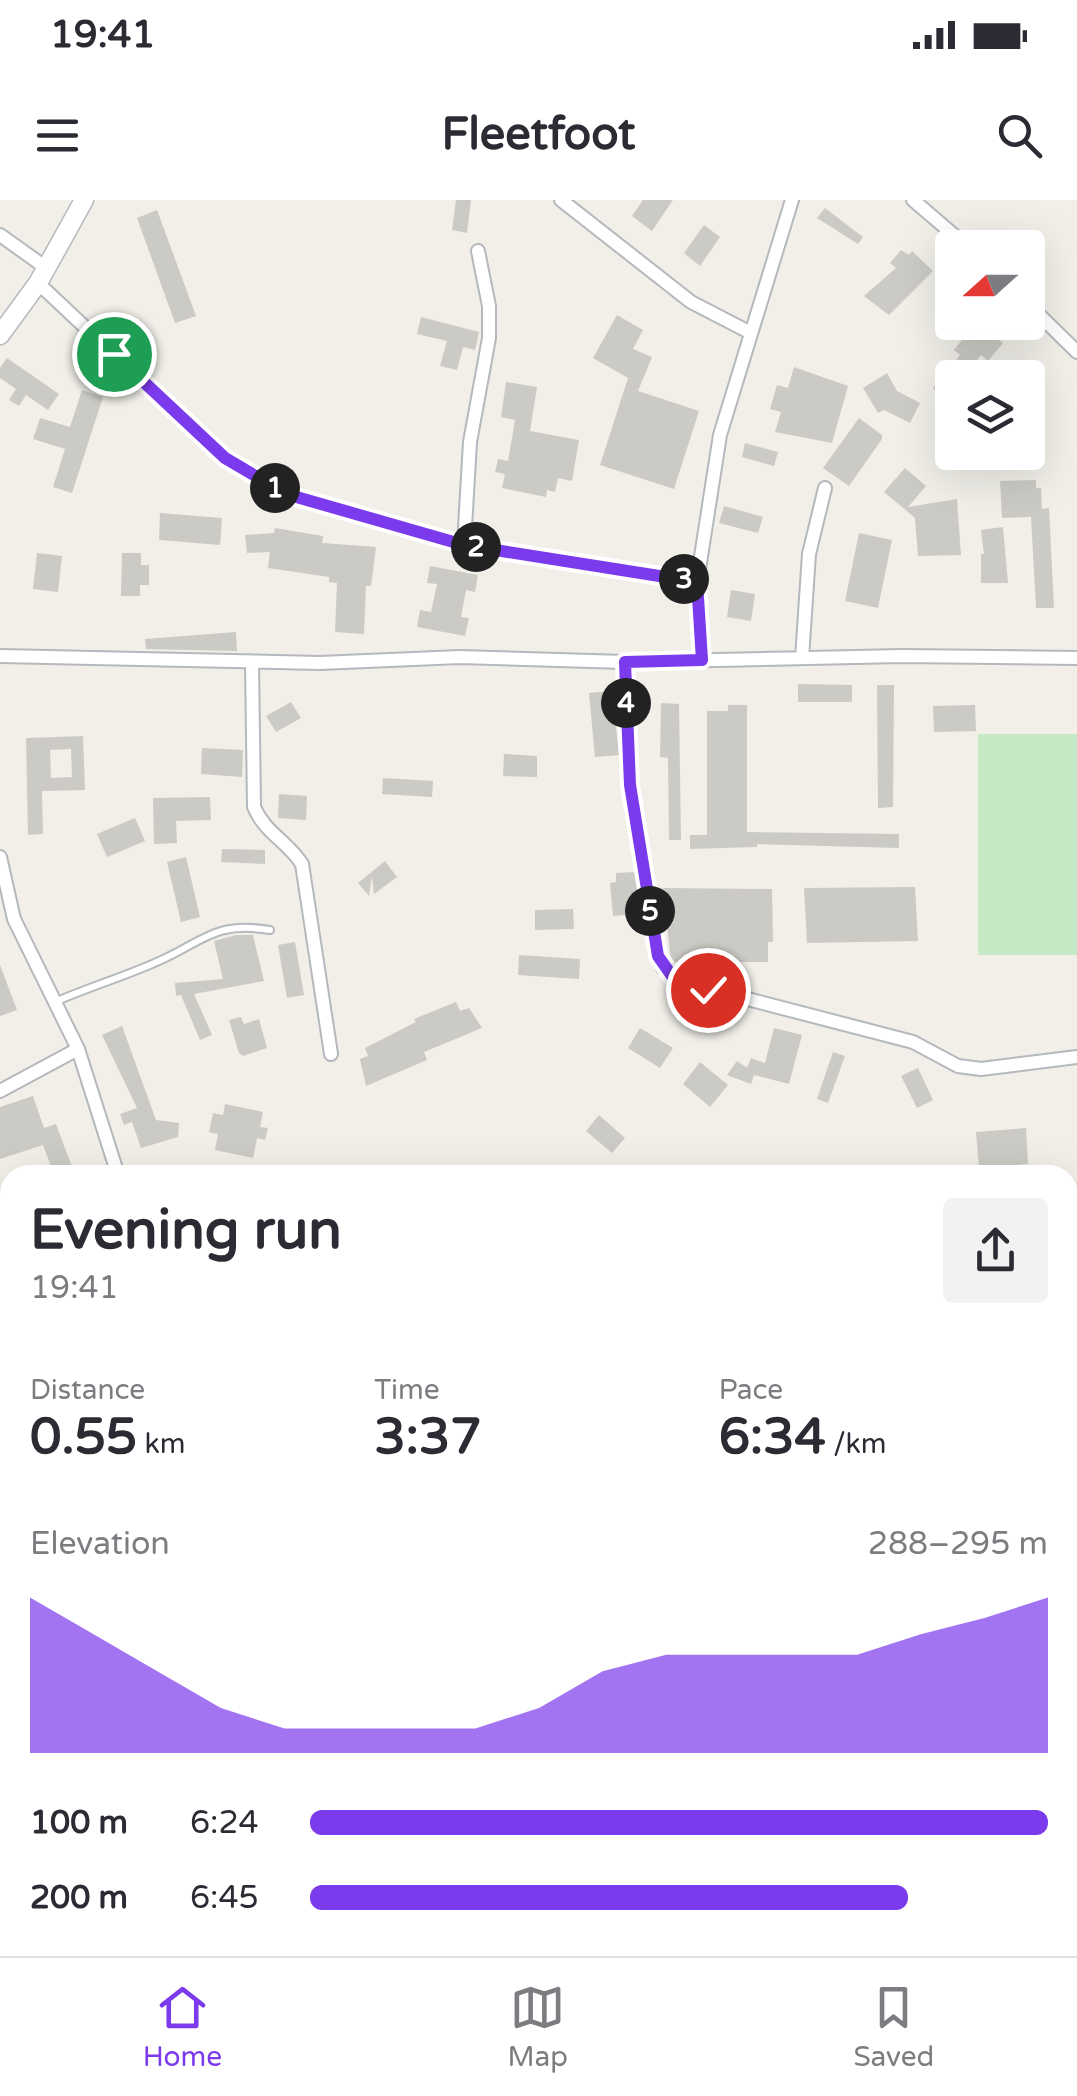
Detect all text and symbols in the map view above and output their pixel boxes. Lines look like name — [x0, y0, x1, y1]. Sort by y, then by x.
text: 19:41 — [50, 12, 155, 58]
icon: menu — [30, 108, 85, 163]
text: Fleetfoot — [442, 108, 636, 162]
icon: search — [992, 108, 1047, 163]
north arrow — [935, 230, 1045, 340]
map controls — [935, 230, 1045, 470]
pin — [72, 312, 157, 397]
icon: arrive — [87, 327, 142, 382]
button: layers — [935, 360, 1045, 470]
pin: 1 — [250, 463, 300, 513]
text: 1 — [266, 471, 284, 505]
pin: 2 — [451, 522, 501, 572]
text: 2 — [467, 530, 485, 564]
pin: 3 — [659, 554, 709, 604]
text: 3 — [675, 562, 693, 596]
pin: 4 — [601, 678, 651, 728]
text: 4 — [617, 686, 635, 720]
pin: 5 — [625, 886, 675, 936]
text: 5 — [641, 894, 659, 928]
pin — [666, 948, 751, 1033]
icon: check — [681, 963, 736, 1018]
text: Evening run — [30, 1198, 342, 1264]
button: share — [943, 1198, 1048, 1303]
text: 19:41 — [30, 1269, 119, 1307]
text: Distance — [30, 1373, 145, 1407]
text: Time — [374, 1373, 440, 1407]
text: Pace — [719, 1373, 783, 1407]
text: 0.55 — [30, 1407, 137, 1467]
text: 3:37 — [374, 1407, 482, 1467]
text: 6:34 — [719, 1407, 826, 1467]
text: km — [137, 1427, 185, 1461]
text: /km — [826, 1427, 887, 1461]
text: Elevation — [30, 1525, 170, 1563]
text: 288–295 m — [868, 1525, 1048, 1563]
text: 100 m — [30, 1804, 128, 1842]
text: 6:24 — [190, 1804, 259, 1842]
text: 200 m — [30, 1879, 128, 1917]
text: 6:45 — [190, 1879, 259, 1917]
tab: Home — [143, 1980, 222, 2074]
tab: Map — [507, 1980, 568, 2074]
tab: Saved — [853, 1980, 934, 2074]

